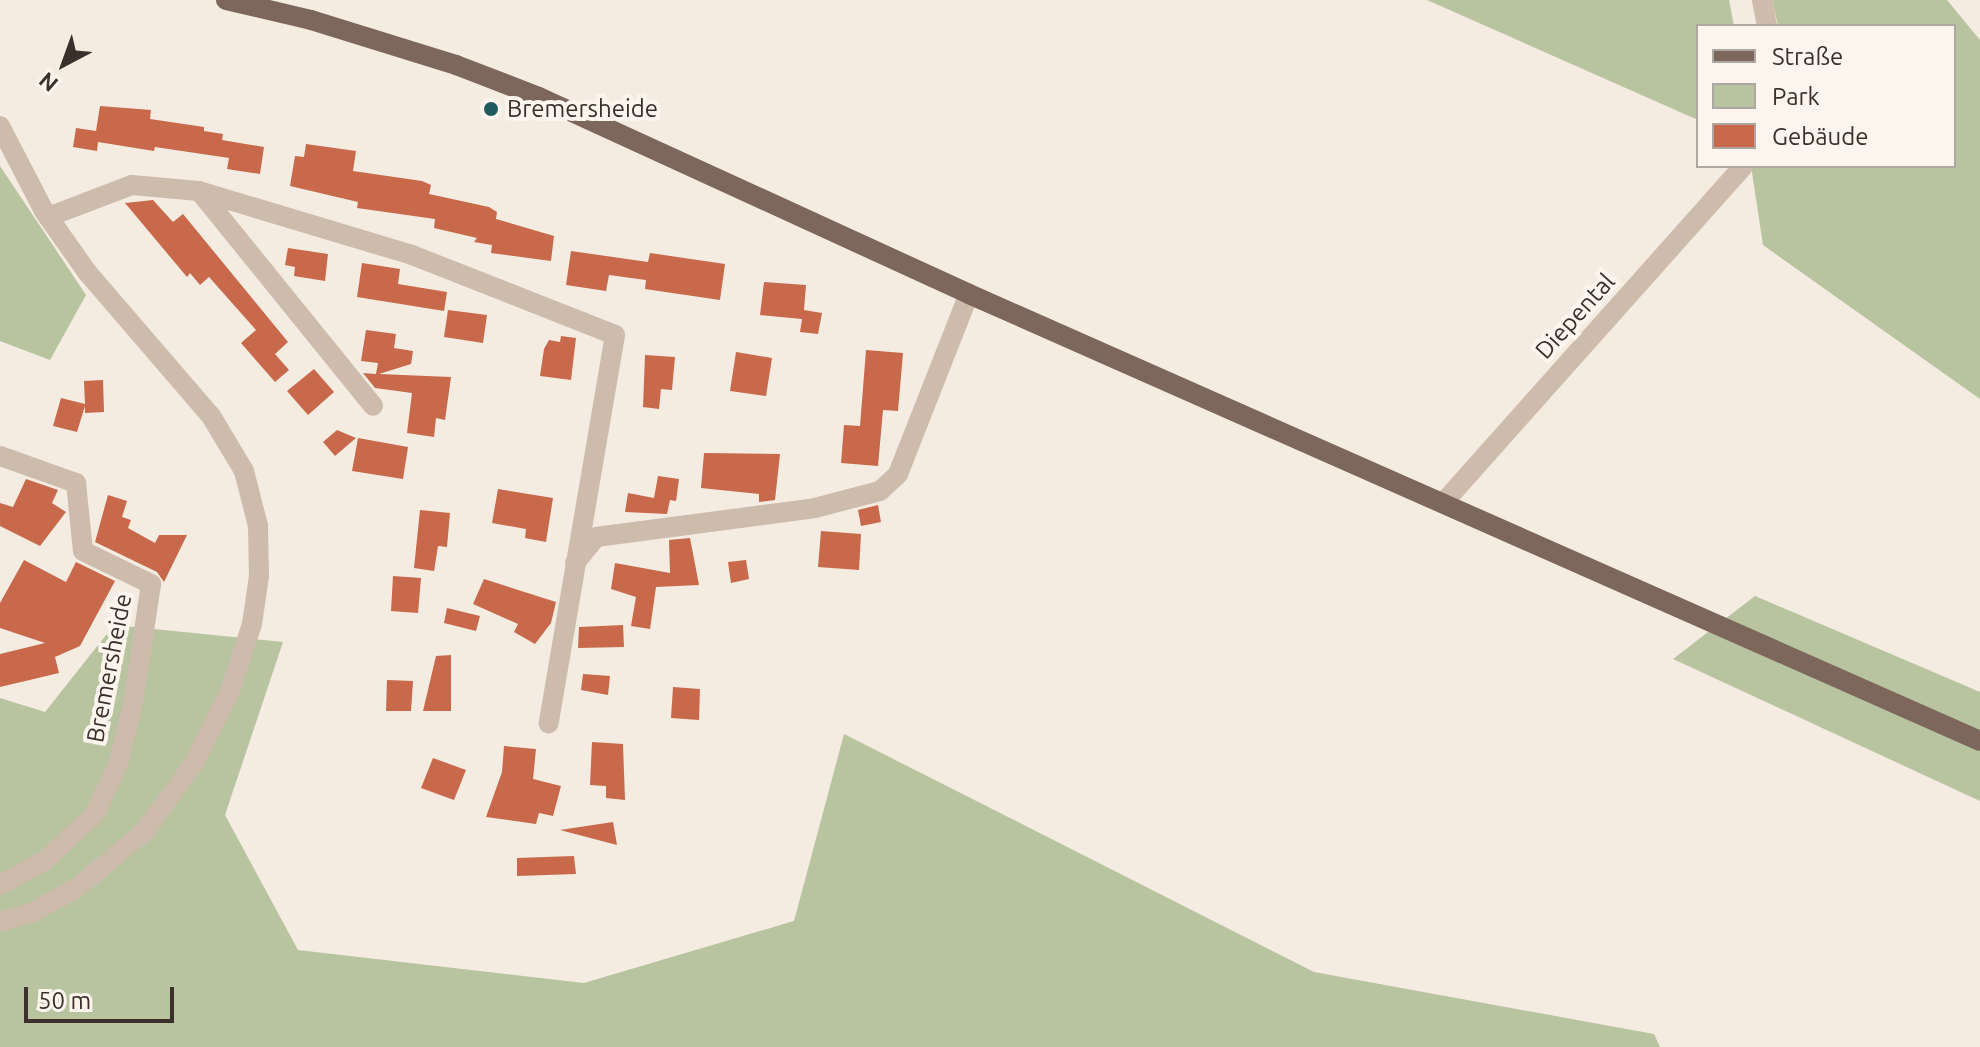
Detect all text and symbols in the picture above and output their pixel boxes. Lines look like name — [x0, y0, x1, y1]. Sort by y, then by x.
north arrow — [24, 24, 104, 104]
legend — [1696, 24, 1956, 168]
text: Straße — [1772, 43, 1843, 70]
text: N — [34, 68, 62, 97]
text: Park — [1772, 83, 1820, 110]
place label: Bremersheide — [507, 95, 658, 123]
marker: Bremersheide — [482, 100, 500, 118]
text: Gebäude — [1772, 123, 1869, 150]
street label: Diepental — [1529, 267, 1621, 365]
street label: Bremersheide — [80, 591, 138, 745]
scale bar — [28, 971, 178, 1021]
text: 50 m — [38, 987, 91, 1014]

